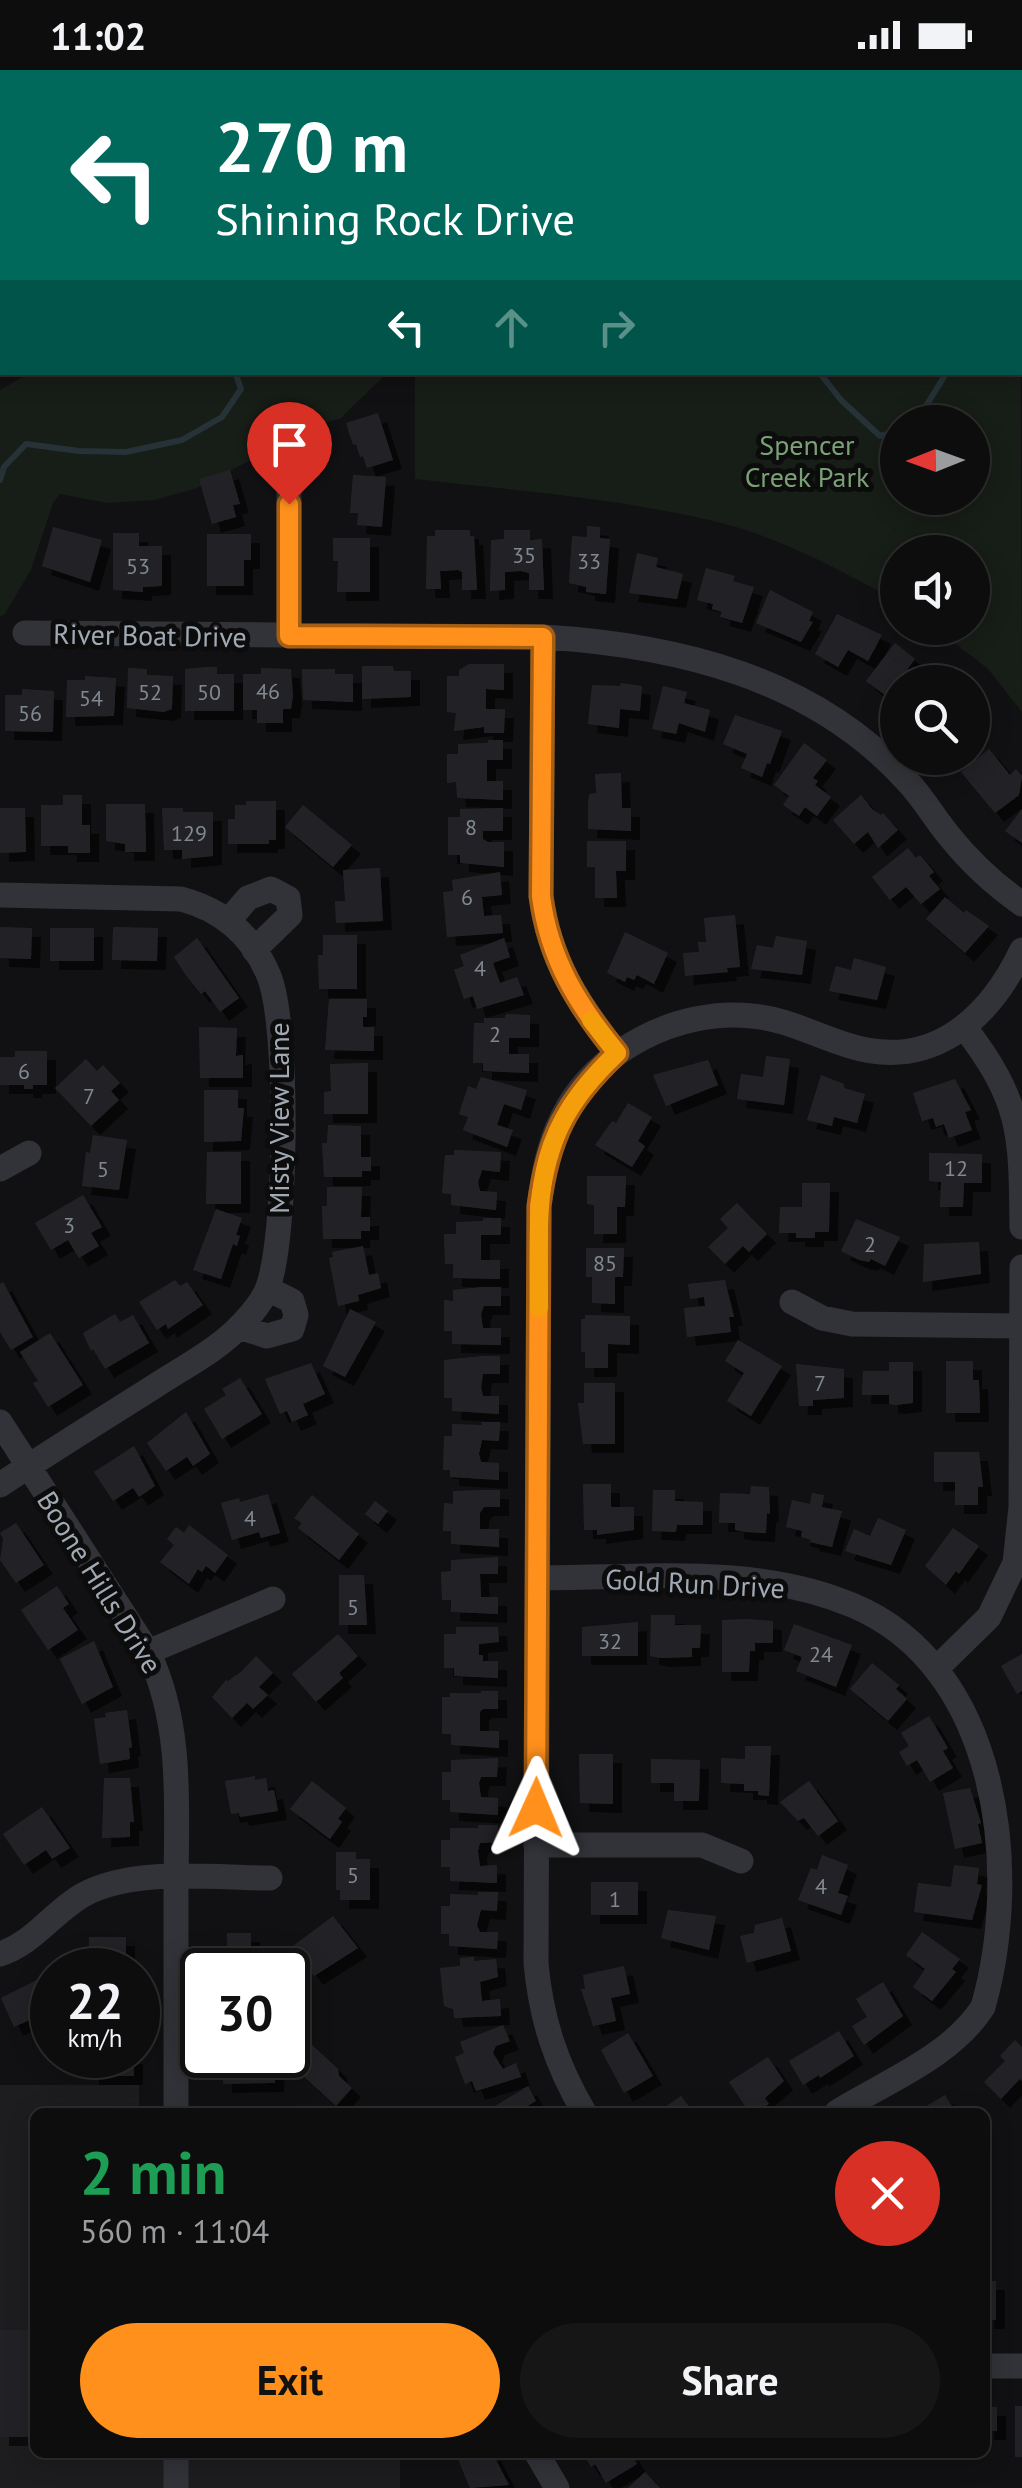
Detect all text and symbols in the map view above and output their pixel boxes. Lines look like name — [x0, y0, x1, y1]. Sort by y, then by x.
text: 11:02 — [50, 11, 146, 60]
text: 270 m — [215, 101, 408, 191]
icon: left — [50, 110, 180, 240]
text: Shining Rock Drive — [215, 189, 575, 247]
icon: left — [379, 300, 434, 355]
icon: ahead — [484, 300, 539, 355]
icon: right — [589, 300, 644, 355]
pin — [247, 402, 332, 505]
north arrow — [880, 405, 990, 515]
map controls — [880, 405, 990, 775]
icon: arrive — [262, 417, 317, 472]
park label: Spencer Creek Park — [745, 426, 870, 495]
button: sound — [880, 535, 990, 645]
house number: 35 — [512, 541, 536, 569]
house number: 33 — [577, 547, 601, 575]
house number: 53 — [126, 552, 150, 580]
street label: River Boat Drive — [53, 615, 247, 655]
button: search — [880, 665, 990, 775]
house number: 46 — [256, 677, 280, 705]
house number: 52 — [138, 678, 162, 706]
house number: 50 — [197, 678, 221, 706]
house number: 54 — [79, 684, 103, 712]
house number: 56 — [18, 699, 42, 727]
house number: 8 — [465, 813, 477, 841]
house number: 129 — [171, 819, 207, 847]
house number: 6 — [461, 883, 473, 911]
house number: 4 — [474, 954, 486, 982]
house number: 2 — [489, 1020, 501, 1048]
street label: Misty View Lane — [260, 1022, 297, 1214]
house number: 6 — [18, 1057, 30, 1085]
house number: 7 — [83, 1082, 95, 1110]
house number: 12 — [944, 1154, 968, 1182]
house number: 5 — [97, 1155, 109, 1183]
house number: 3 — [63, 1211, 75, 1239]
house number: 2 — [864, 1230, 876, 1258]
house number: 85 — [593, 1249, 617, 1277]
house number: 7 — [814, 1369, 826, 1397]
street label: Boone Hills Drive — [29, 1484, 171, 1680]
house number: 4 — [244, 1504, 256, 1532]
street label: Gold Run Drive — [604, 1560, 786, 1606]
house number: 5 — [347, 1593, 359, 1621]
house number: 32 — [598, 1627, 622, 1655]
house number: 24 — [809, 1640, 833, 1668]
position arrow — [484, 1756, 588, 1860]
house number: 5 — [347, 1861, 359, 1889]
house number: 4 — [815, 1872, 827, 1900]
house number: 1 — [609, 1885, 621, 1913]
speed limit sign: 30 — [180, 1948, 310, 2078]
text: 22 — [67, 1968, 123, 2033]
text: km/h — [68, 2022, 122, 2054]
text: 2 min — [80, 2133, 226, 2211]
button: close — [835, 2141, 940, 2246]
text: 560 m · 11:04 — [80, 2210, 269, 2252]
button: Exit — [80, 2323, 500, 2438]
button: Share — [520, 2323, 940, 2438]

